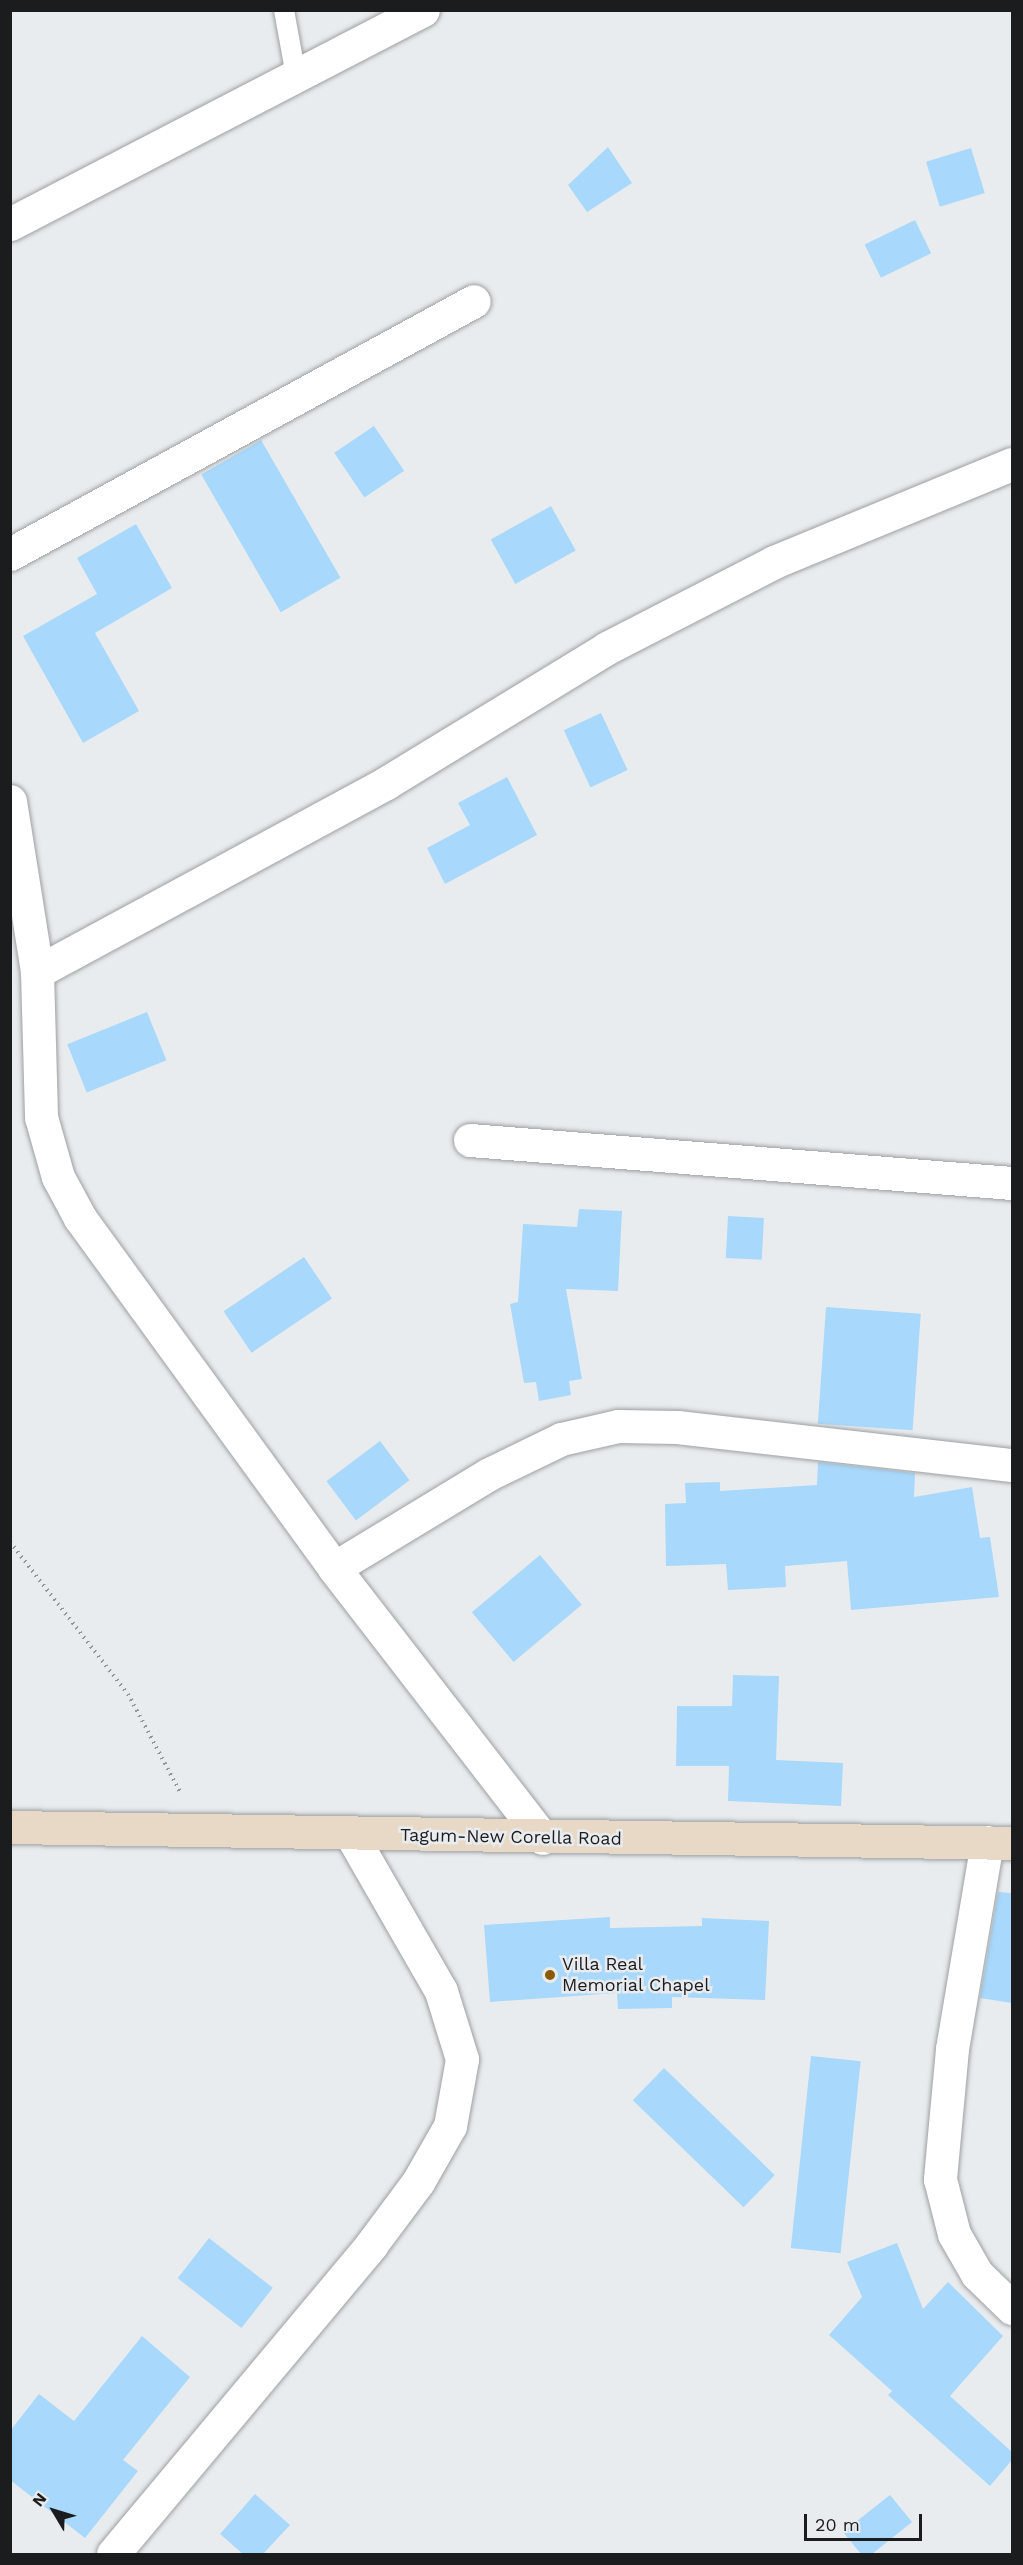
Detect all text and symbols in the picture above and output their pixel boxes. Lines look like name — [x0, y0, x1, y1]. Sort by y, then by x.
street label: Tagum-New Corella Road — [400, 1824, 622, 1850]
place label: Villa Real Memorial Chapel — [562, 1954, 710, 1996]
marker: Villa Real Memorial Chapel — [543, 1968, 557, 1982]
north arrow — [24, 2481, 84, 2541]
text: N — [28, 2489, 51, 2510]
scale bar — [807, 2502, 926, 2540]
text: 20 m — [815, 2514, 860, 2535]

